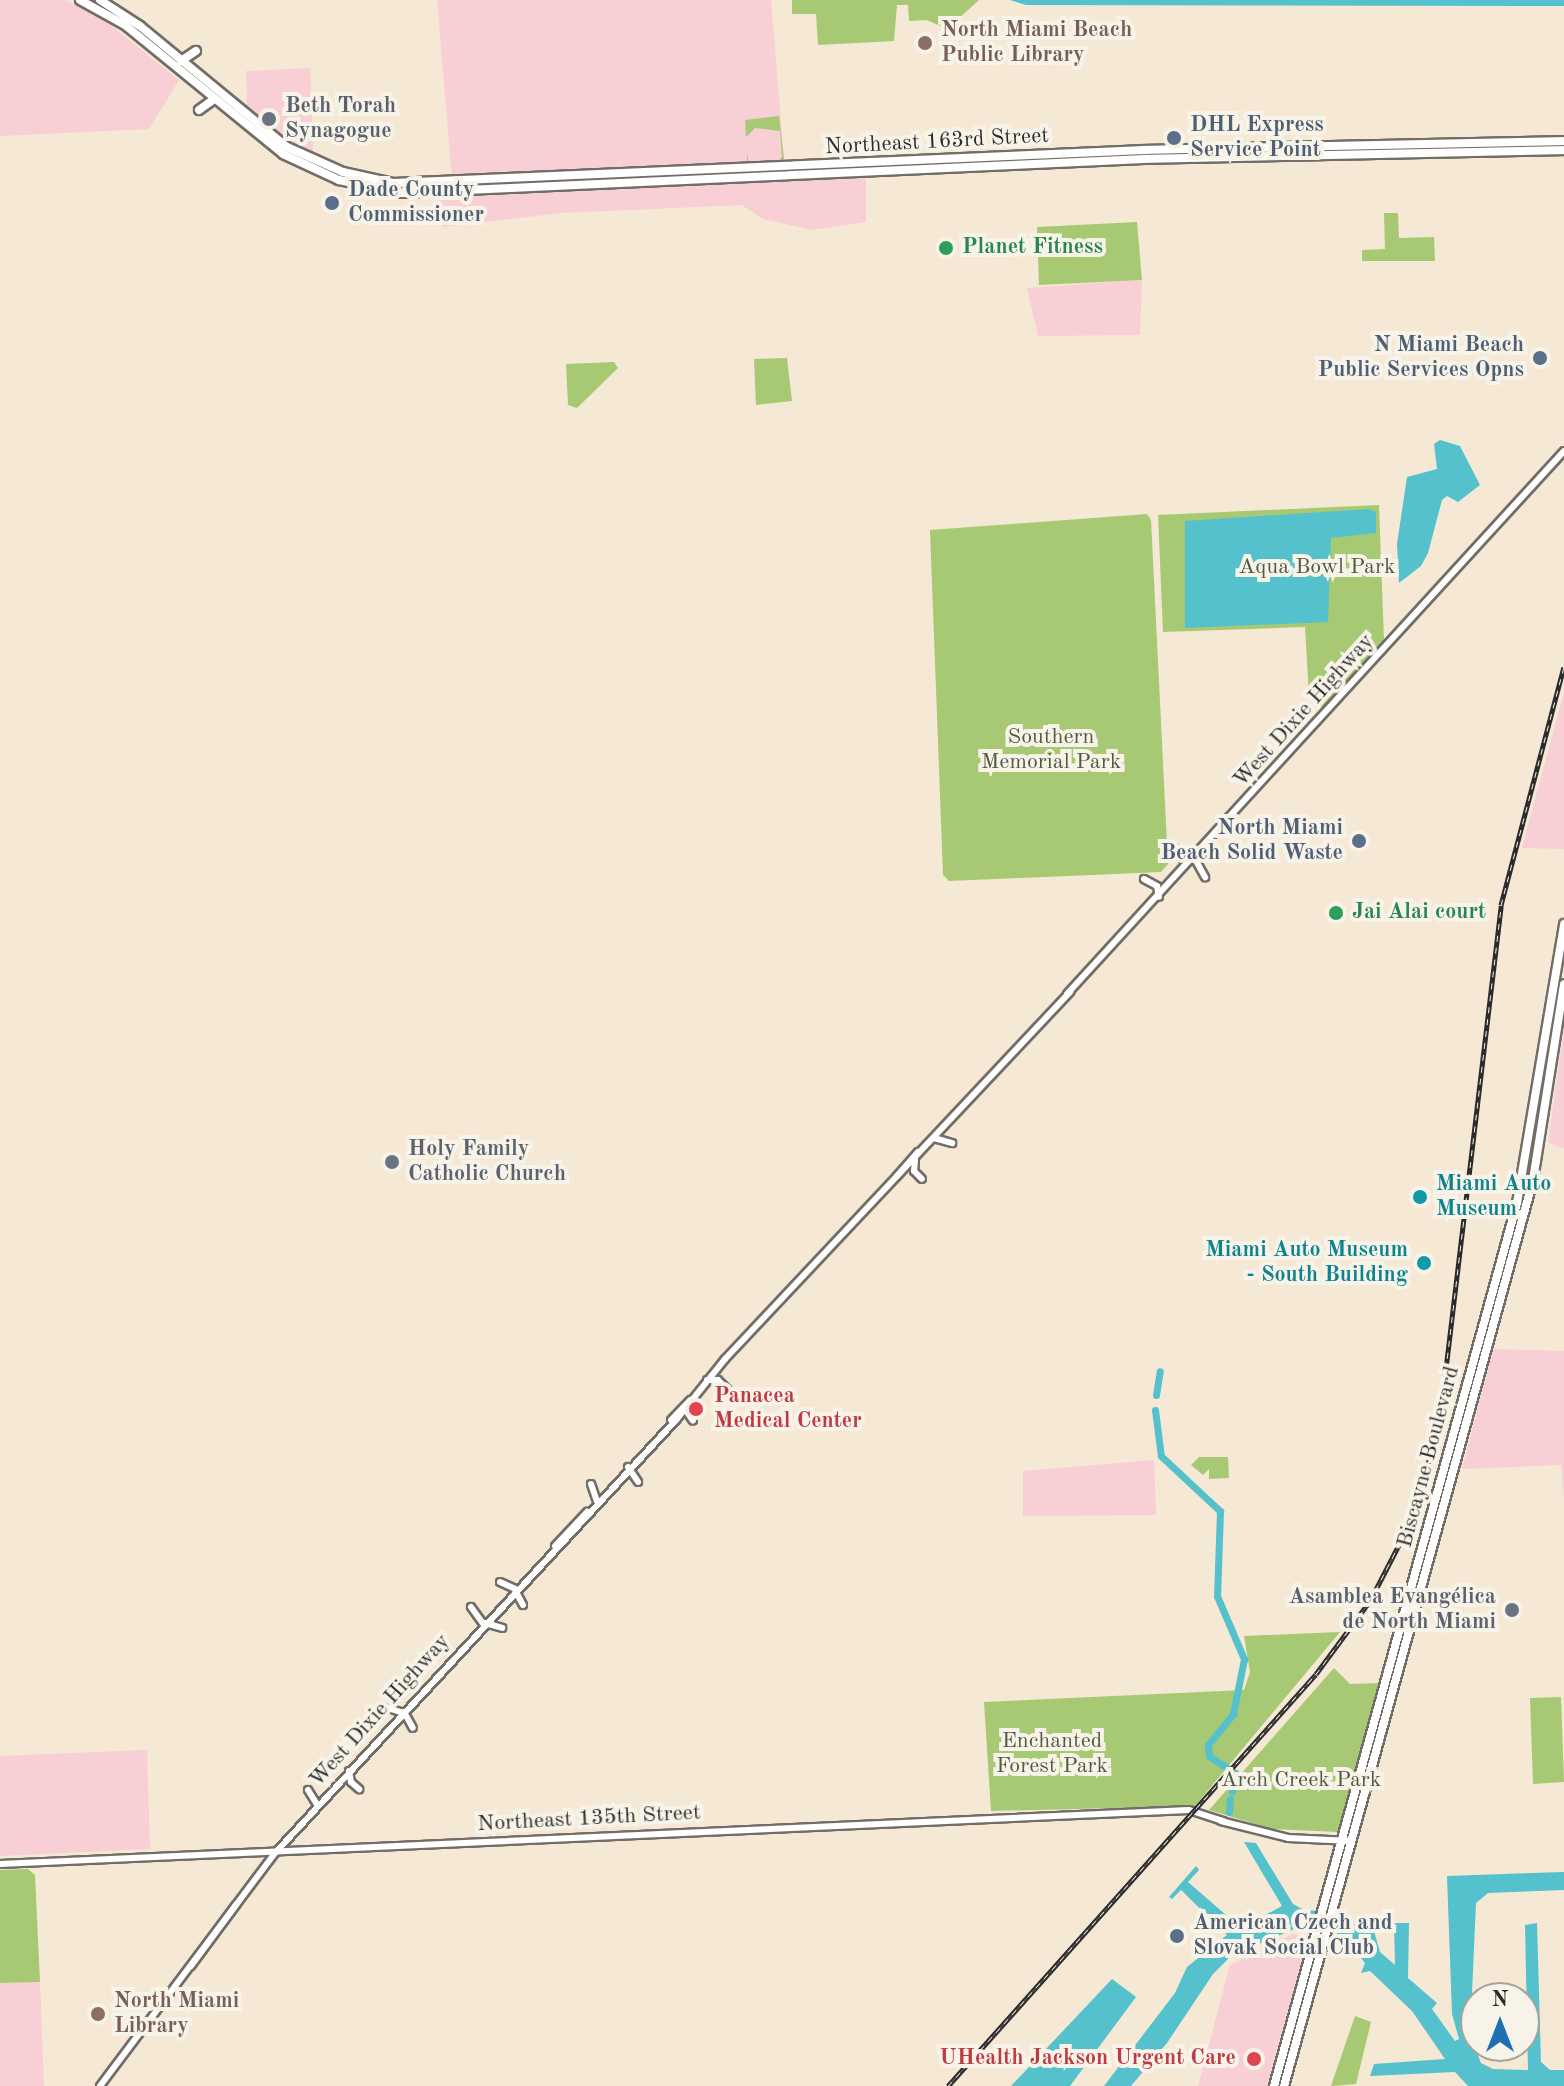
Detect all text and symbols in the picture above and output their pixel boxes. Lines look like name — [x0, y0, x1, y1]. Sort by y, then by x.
place label: North Miami Beach Public Library — [941, 17, 1132, 68]
marker: North Miami Beach Public Library — [916, 34, 934, 52]
place label: Beth Torah Synagogue — [285, 93, 396, 144]
marker: Beth Torah Synagogue — [260, 110, 278, 128]
place label: DHL Express Service Point — [1190, 112, 1324, 164]
street label: Northeast 163rd Street — [824, 123, 1050, 161]
marker: DHL Express Service Point — [1165, 129, 1183, 147]
place label: Dade County Commissioner — [348, 177, 484, 228]
marker: Dade County Commissioner — [323, 194, 341, 212]
place label: Planet Fitness — [962, 235, 1103, 261]
marker: Planet Fitness — [937, 239, 955, 257]
place label: N Miami Beach Public Services Opns — [1318, 332, 1524, 384]
marker: N Miami Beach Public Services Opns — [1531, 349, 1549, 367]
park label: Aqua Bowl Park — [1239, 555, 1395, 581]
street label: West Dixie Highway — [1228, 629, 1380, 793]
park label: Southern Memorial Park — [981, 724, 1121, 776]
place label: North Miami Beach Solid Waste — [1160, 815, 1343, 866]
marker: North Miami Beach Solid Waste — [1350, 832, 1368, 850]
place label: Jai Alai court — [1352, 900, 1486, 926]
marker: Jai Alai court — [1327, 904, 1345, 922]
place label: Holy Family Catholic Church — [408, 1136, 566, 1188]
marker: Holy Family Catholic Church — [383, 1153, 401, 1171]
place label: Miami Auto Museum — [1436, 1171, 1551, 1222]
marker: Miami Auto Museum — [1411, 1188, 1429, 1206]
place label: Miami Auto Museum - South Building — [1205, 1237, 1408, 1288]
marker: Miami Auto Museum - South Building — [1415, 1254, 1433, 1272]
street label: Biscayne Boulevard — [1392, 1363, 1466, 1551]
place label: Panacea Medical Center — [714, 1383, 862, 1434]
marker: Panacea Medical Center — [685, 1398, 707, 1420]
place label: Asamblea Evangélica de North Miami — [1288, 1584, 1496, 1636]
marker: Asamblea Evangélica de North Miami — [1503, 1601, 1521, 1619]
street label: West Dixie Highway — [304, 1629, 456, 1793]
park label: Enchanted Forest Park — [996, 1728, 1108, 1780]
park label: Arch Creek Park — [1221, 1768, 1381, 1794]
street label: Northeast 135th Street — [477, 1800, 701, 1838]
place label: American Czech and Slovak Social Club — [1193, 1910, 1393, 1962]
marker: American Czech and Slovak Social Club — [1168, 1927, 1186, 1945]
north arrow — [1460, 1982, 1540, 2062]
place label: North Miami Library — [114, 1988, 239, 2040]
text: N — [1492, 1989, 1508, 2011]
marker: North Miami Library — [89, 2005, 107, 2023]
place label: UHealth Jackson Urgent Care — [939, 2046, 1236, 2072]
marker: UHealth Jackson Urgent Care — [1243, 2048, 1265, 2070]

